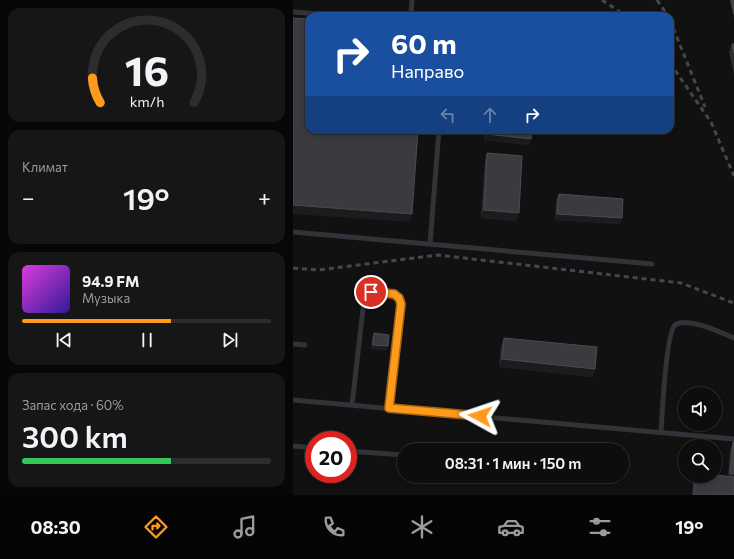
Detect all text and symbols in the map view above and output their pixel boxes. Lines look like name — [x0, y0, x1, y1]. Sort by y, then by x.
text: 60 m — [391, 26, 457, 60]
icon: right — [325, 28, 377, 80]
text: 16 — [124, 44, 169, 95]
text: Направо — [391, 60, 464, 82]
text: km/h — [129, 91, 164, 109]
icon: left — [437, 104, 459, 126]
icon: ahead — [479, 104, 501, 126]
icon: right — [521, 104, 543, 126]
text: Климат — [22, 159, 68, 175]
text: 19° — [123, 179, 169, 216]
text: − — [22, 184, 35, 211]
text: + — [258, 184, 271, 211]
text: 94.9 FM — [82, 272, 139, 290]
pin — [354, 275, 388, 309]
icon: arrive — [360, 281, 382, 303]
text: Музыка — [82, 290, 130, 306]
icon: previous — [53, 329, 75, 351]
icon: pause — [136, 329, 158, 351]
icon: next — [219, 329, 241, 351]
map controls — [678, 387, 722, 483]
button: sound — [678, 387, 722, 431]
position arrow — [459, 395, 501, 437]
text: Запас хода · 60% — [22, 397, 124, 413]
text: 300 km — [22, 417, 128, 454]
speed limit sign: 20 — [305, 431, 357, 483]
button: search — [678, 439, 722, 483]
text: 08:31 · 1 мин · 150 m — [445, 454, 581, 472]
icon: directions — [142, 513, 170, 541]
icon: music — [231, 513, 259, 541]
icon: phone — [320, 513, 348, 541]
icon: climate — [408, 513, 436, 541]
icon: car — [497, 513, 525, 541]
icon: filters — [586, 513, 614, 541]
text: 08:30 — [30, 516, 81, 538]
text: 19° — [675, 516, 703, 538]

